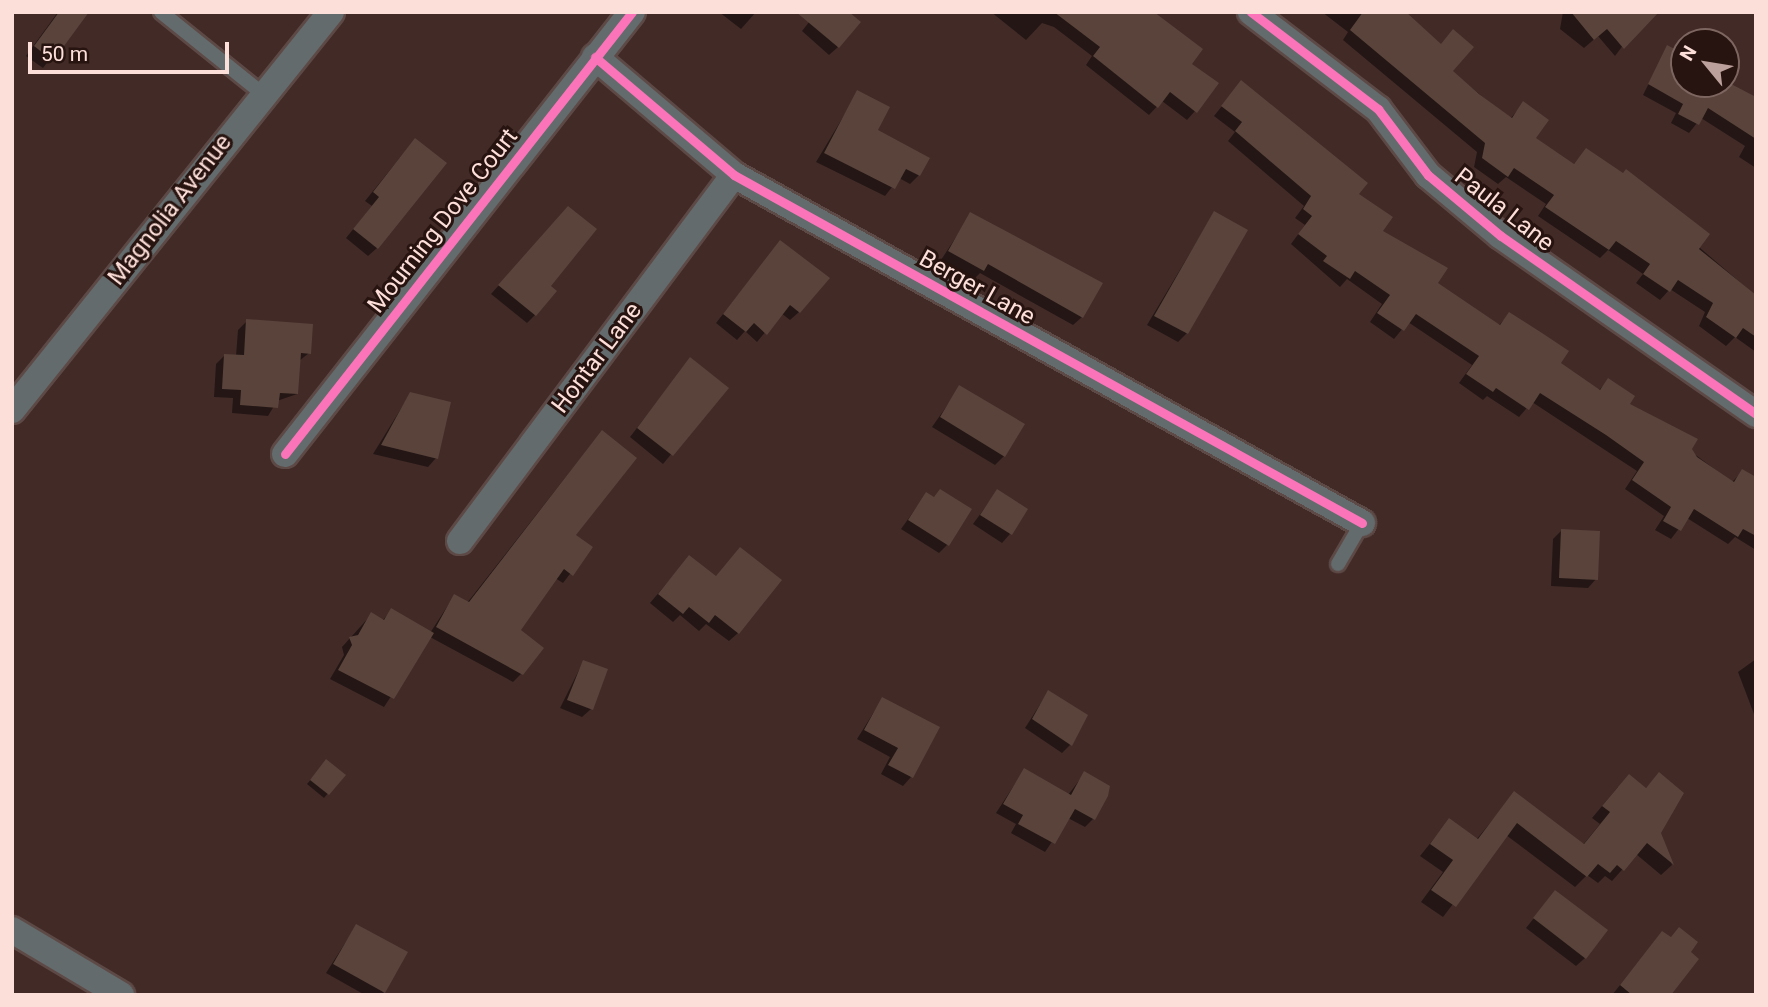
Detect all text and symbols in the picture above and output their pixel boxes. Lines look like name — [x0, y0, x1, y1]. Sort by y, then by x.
scale bar — [32, 28, 233, 72]
north arrow — [1670, 28, 1740, 98]
text: 50 m — [41, 42, 88, 66]
text: N — [1675, 42, 1701, 65]
street label: Mourning Dove Court — [362, 123, 524, 319]
street label: Magnolia Avenue — [102, 129, 238, 291]
street label: Paula Lane — [1449, 162, 1559, 258]
street label: Berger Lane — [914, 244, 1040, 332]
street label: Hontar Lane — [546, 297, 648, 419]

